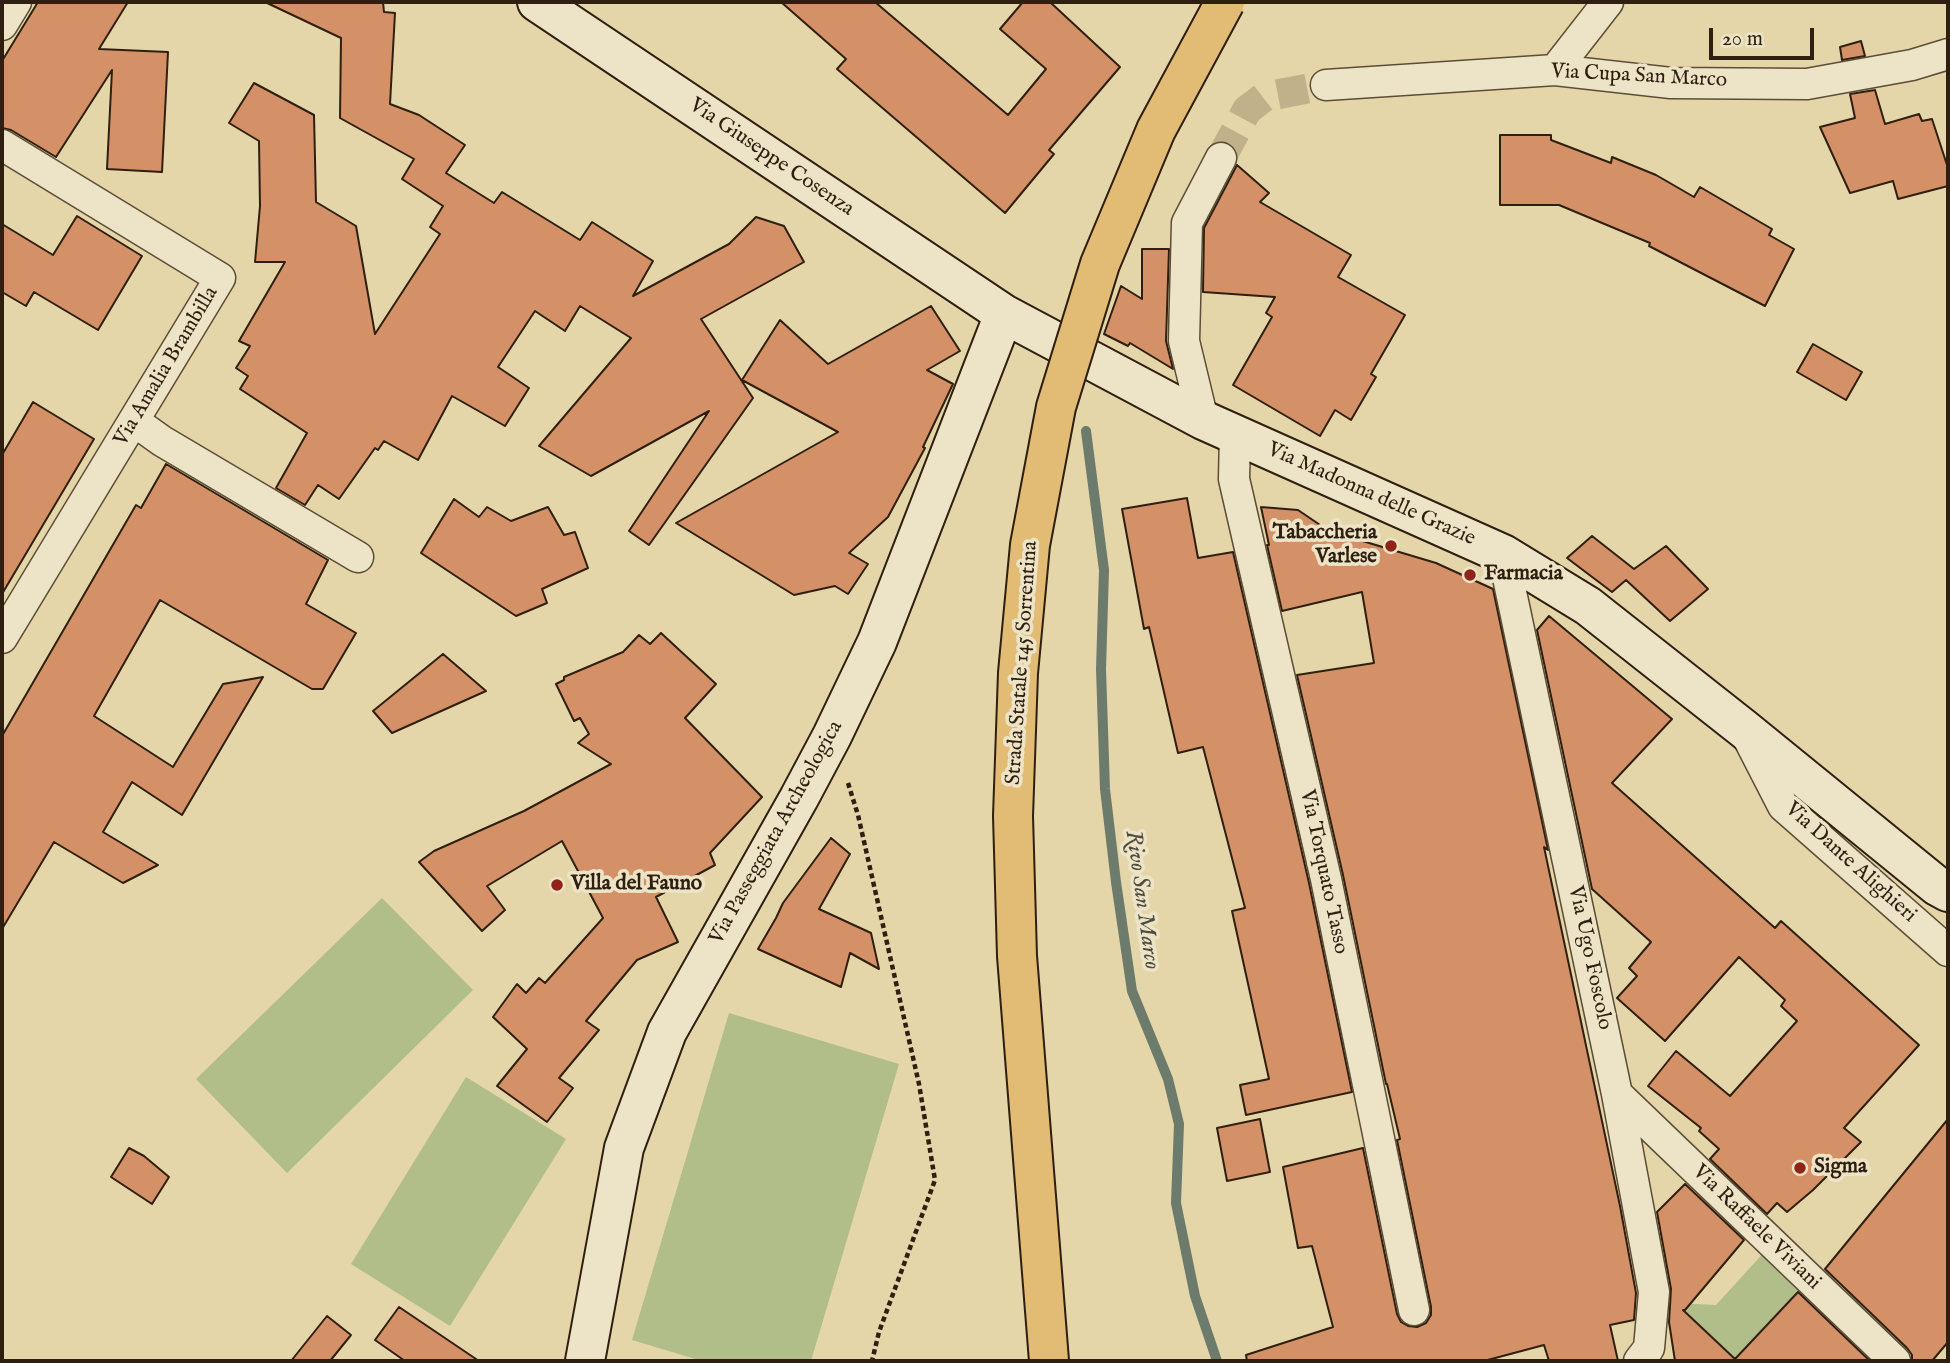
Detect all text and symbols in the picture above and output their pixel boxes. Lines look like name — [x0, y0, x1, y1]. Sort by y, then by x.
scale bar — [1712, 14, 1817, 58]
text: 20 m — [1722, 26, 1763, 53]
street label: Via Cupa San Marco — [1550, 60, 1728, 94]
street label: Via Giuseppe Cosenza — [684, 93, 858, 223]
street label: Via Amalia Brambilla — [109, 283, 225, 451]
street label: Via Madonna delle Grazie — [1263, 438, 1479, 552]
place label: Tabaccheria Varlese — [1273, 521, 1377, 571]
marker: Tabaccheria Varlese — [1383, 538, 1399, 554]
street label: Strada Statale 145 Sorrentina — [1002, 540, 1044, 786]
place label: Farmacia — [1484, 562, 1563, 588]
marker: Farmacia — [1462, 567, 1478, 583]
street label: Via Passeggiata Archeologica — [705, 717, 849, 949]
street label: Via Torquato Tasso — [1293, 787, 1353, 957]
street label: Via Dante Alighieri — [1779, 797, 1921, 929]
water label: Rivo San Marco — [1118, 829, 1164, 971]
place label: Villa del Fauno — [571, 872, 702, 898]
marker: Villa del Fauno — [549, 877, 565, 893]
street label: Via Ugo Foscolo — [1561, 884, 1617, 1032]
place label: Sigma — [1814, 1155, 1867, 1181]
street label: Via Raffaele Viviani — [1686, 1160, 1826, 1296]
marker: Sigma — [1792, 1160, 1808, 1176]

